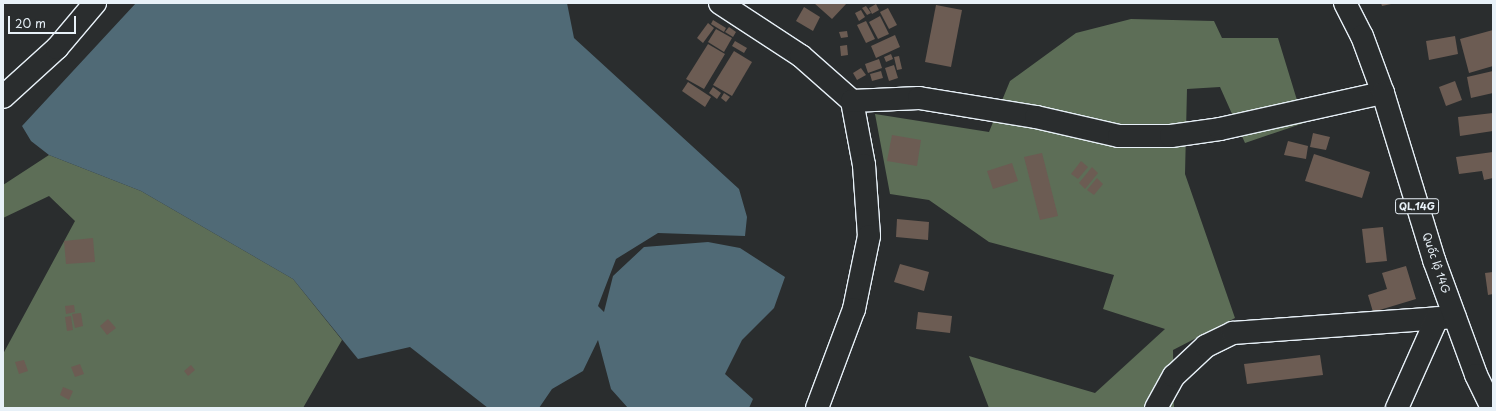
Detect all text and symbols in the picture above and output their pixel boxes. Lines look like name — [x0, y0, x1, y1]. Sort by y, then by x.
scale bar — [10, 8, 78, 34]
text: 20 m — [15, 14, 46, 32]
road number: QL.14G — [1395, 198, 1439, 214]
street label: Quốc lộ 14G — [1419, 230, 1453, 296]

